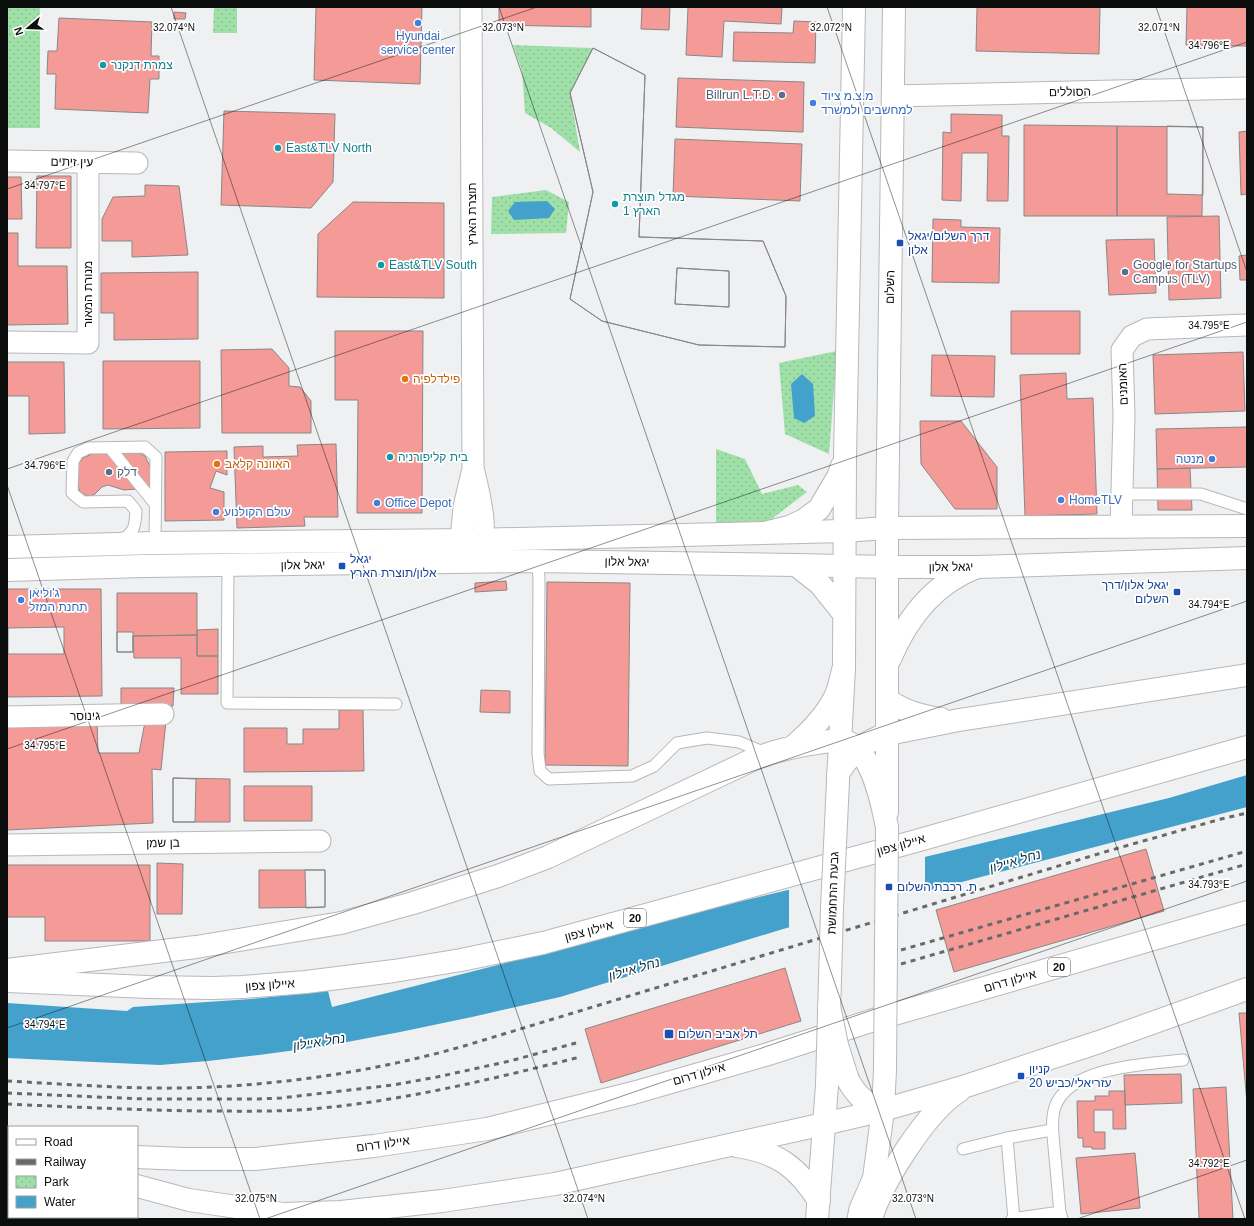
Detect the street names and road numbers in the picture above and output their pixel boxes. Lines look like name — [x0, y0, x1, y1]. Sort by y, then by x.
street label: הסוללים — [1049, 85, 1091, 99]
street label: עין זיתים — [51, 155, 93, 169]
street label: תוצרת הארץ — [465, 182, 479, 246]
street label: מנורת המאור — [81, 261, 95, 327]
street label: השלום — [883, 270, 897, 304]
street label: האומנים — [1115, 363, 1131, 405]
street label: יגאל אלון — [604, 555, 650, 569]
street label: יגאל אלון — [280, 558, 326, 572]
street label: יגאל אלון — [928, 560, 974, 574]
street label: גינוסר — [70, 709, 100, 723]
street label: איילון צפון — [875, 831, 927, 859]
street label: בן שמן — [146, 836, 180, 850]
street label: גבעת התחמושת — [825, 851, 841, 935]
road number: 20 — [624, 909, 646, 927]
street label: איילון צפון — [563, 918, 615, 944]
road number: 20 — [1048, 958, 1070, 976]
street label: איילון דרום — [982, 967, 1038, 995]
street label: איילון צפון — [245, 976, 296, 994]
street label: איילון דרום — [671, 1060, 727, 1088]
street label: איילון דרום — [355, 1133, 411, 1155]

